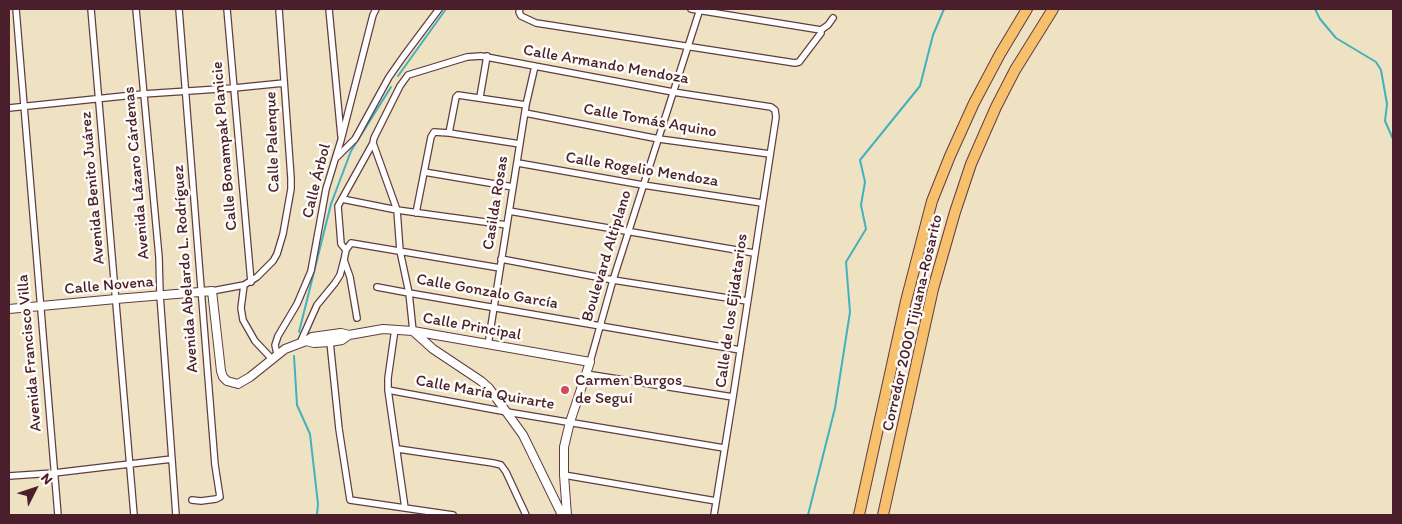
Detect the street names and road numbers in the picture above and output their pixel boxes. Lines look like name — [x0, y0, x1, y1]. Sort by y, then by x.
street label: Calle Armando Mendoza — [522, 41, 690, 89]
street label: Calle Bonampak Planicie — [208, 61, 242, 231]
street label: Avenida Lázaro Cárdenas — [120, 86, 154, 260]
street label: Calle Palenque — [262, 91, 284, 193]
street label: Calle Tomás Aquino — [582, 100, 718, 142]
street label: Avenida Benito Juárez — [77, 111, 109, 265]
street label: Calle Árbol — [298, 142, 336, 220]
street label: Calle Rogelio Mendoza — [564, 148, 720, 192]
street label: Casilda Rosas — [479, 155, 513, 251]
street label: Avenida Abelardo L. Rodríguez — [169, 164, 203, 374]
street label: Boulevard Altiplano — [578, 188, 636, 324]
street label: Corredor 2000 Tijuana-Rosarito — [879, 213, 947, 433]
street label: Calle de los Ejidatarios — [712, 233, 752, 389]
street label: Calle Gonzalo García — [415, 270, 559, 314]
street label: Calle Novena — [63, 273, 155, 299]
street label: Avenida Francisco Villa — [14, 274, 46, 432]
street label: Calle Principal — [421, 309, 523, 345]
street label: Calle María Quirarte — [414, 371, 556, 415]

